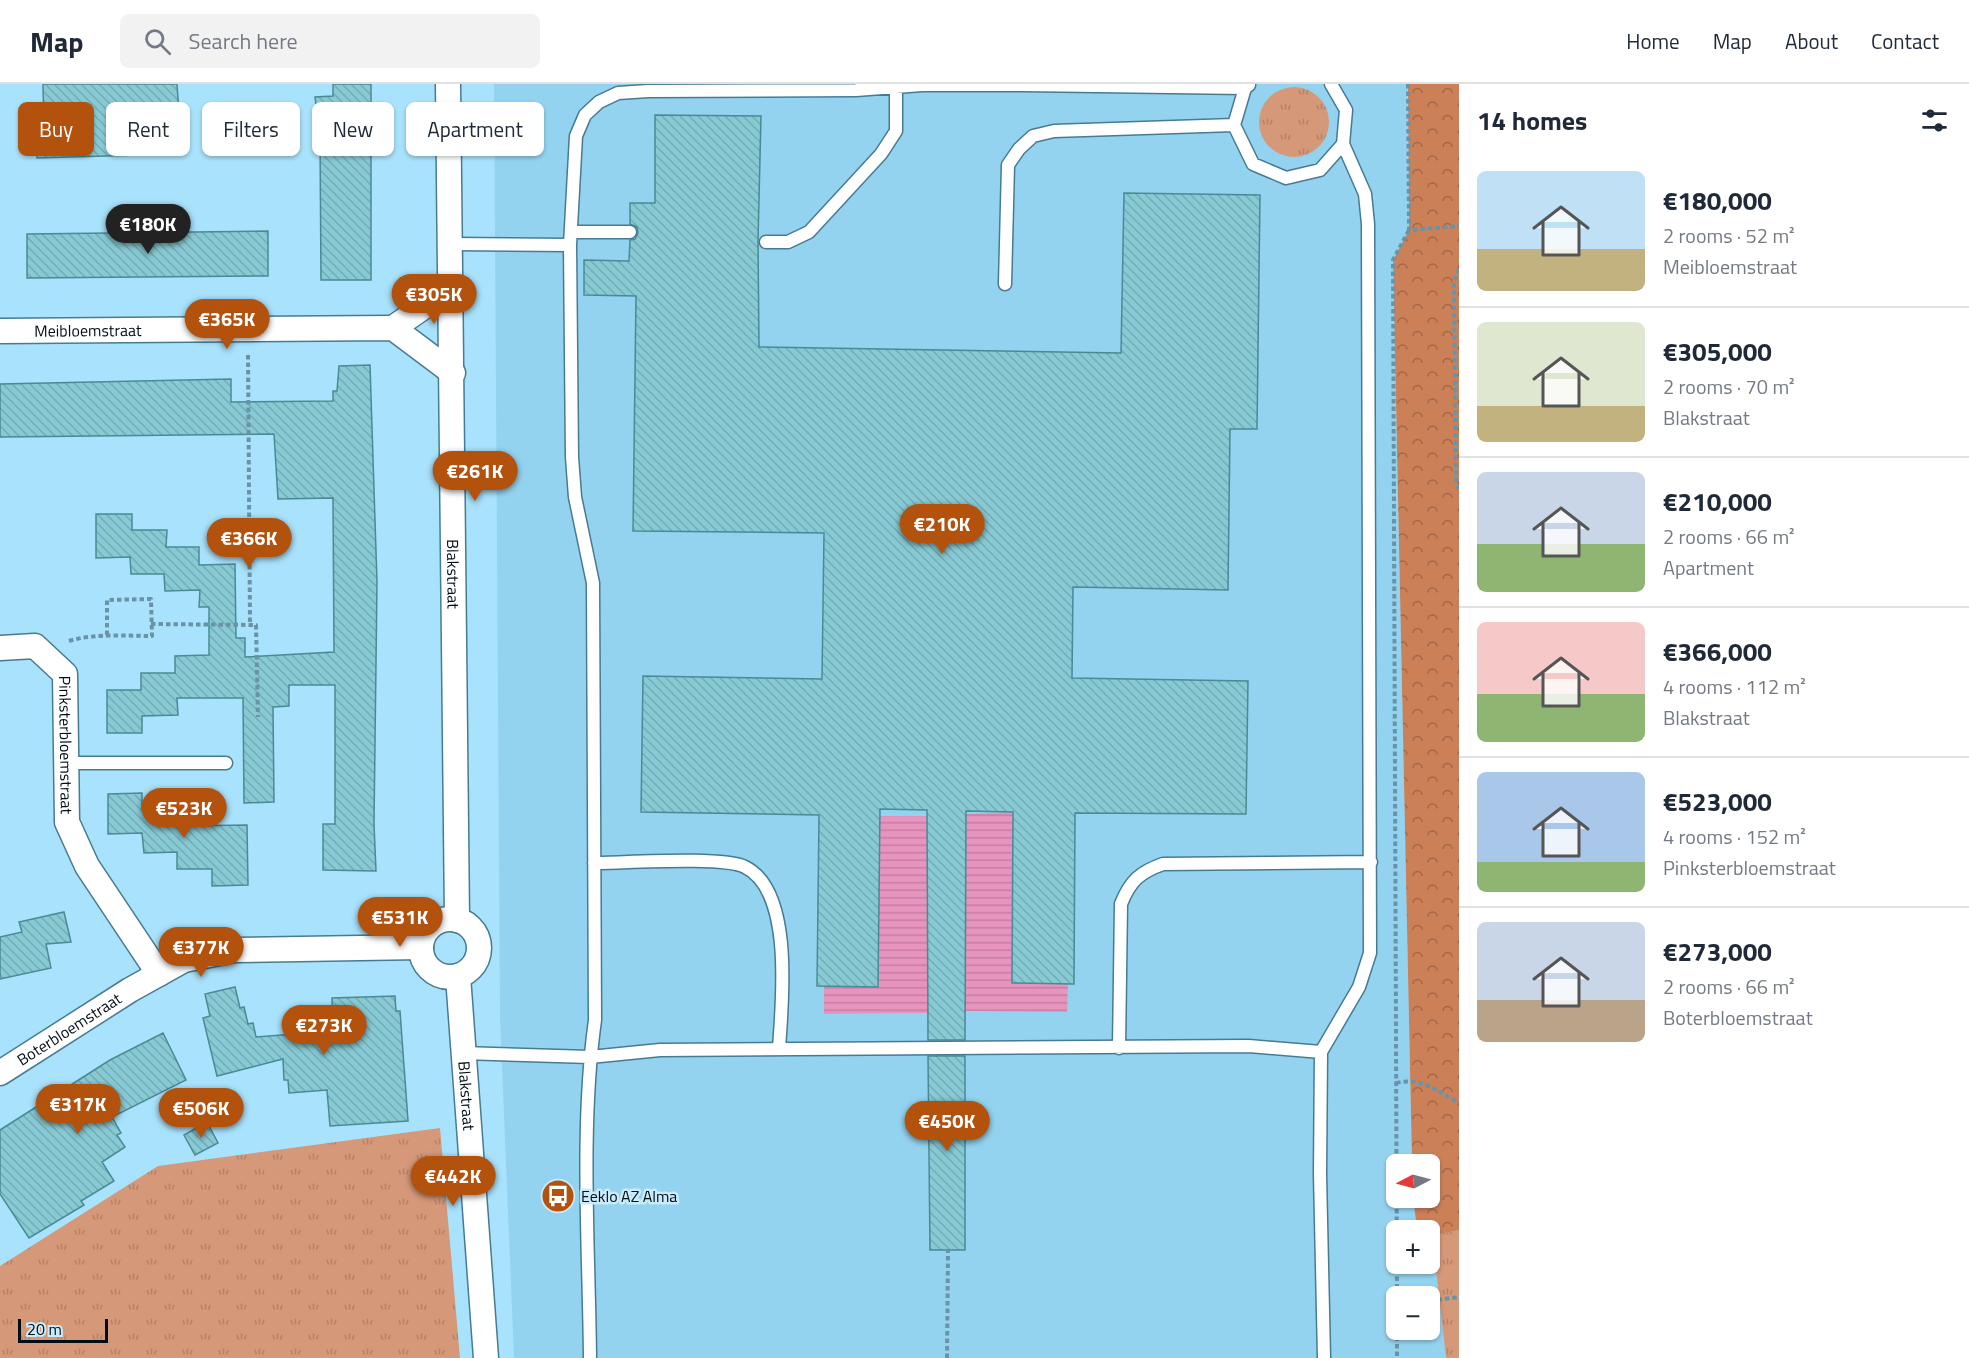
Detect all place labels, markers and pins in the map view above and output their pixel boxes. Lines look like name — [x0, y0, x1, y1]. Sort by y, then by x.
pin: €180K — [106, 204, 190, 255]
pin: €305K — [392, 274, 476, 325]
pin: €365K — [185, 299, 269, 350]
pin: €261K — [433, 451, 517, 502]
pin: €210K — [900, 504, 984, 555]
pin: €366K — [207, 518, 291, 569]
pin: €523K — [142, 788, 226, 839]
pin: €531K — [358, 897, 442, 948]
pin: €377K — [159, 927, 243, 978]
pin: €273K — [282, 1005, 366, 1056]
pin: €317K — [36, 1084, 120, 1135]
pin: €506K — [159, 1088, 243, 1139]
pin: €450K — [905, 1101, 989, 1152]
pin: €442K — [411, 1156, 495, 1207]
bus stop icon: Eeklo AZ Alma — [540, 1178, 576, 1214]
place label: Eeklo AZ Alma — [581, 1184, 677, 1208]

